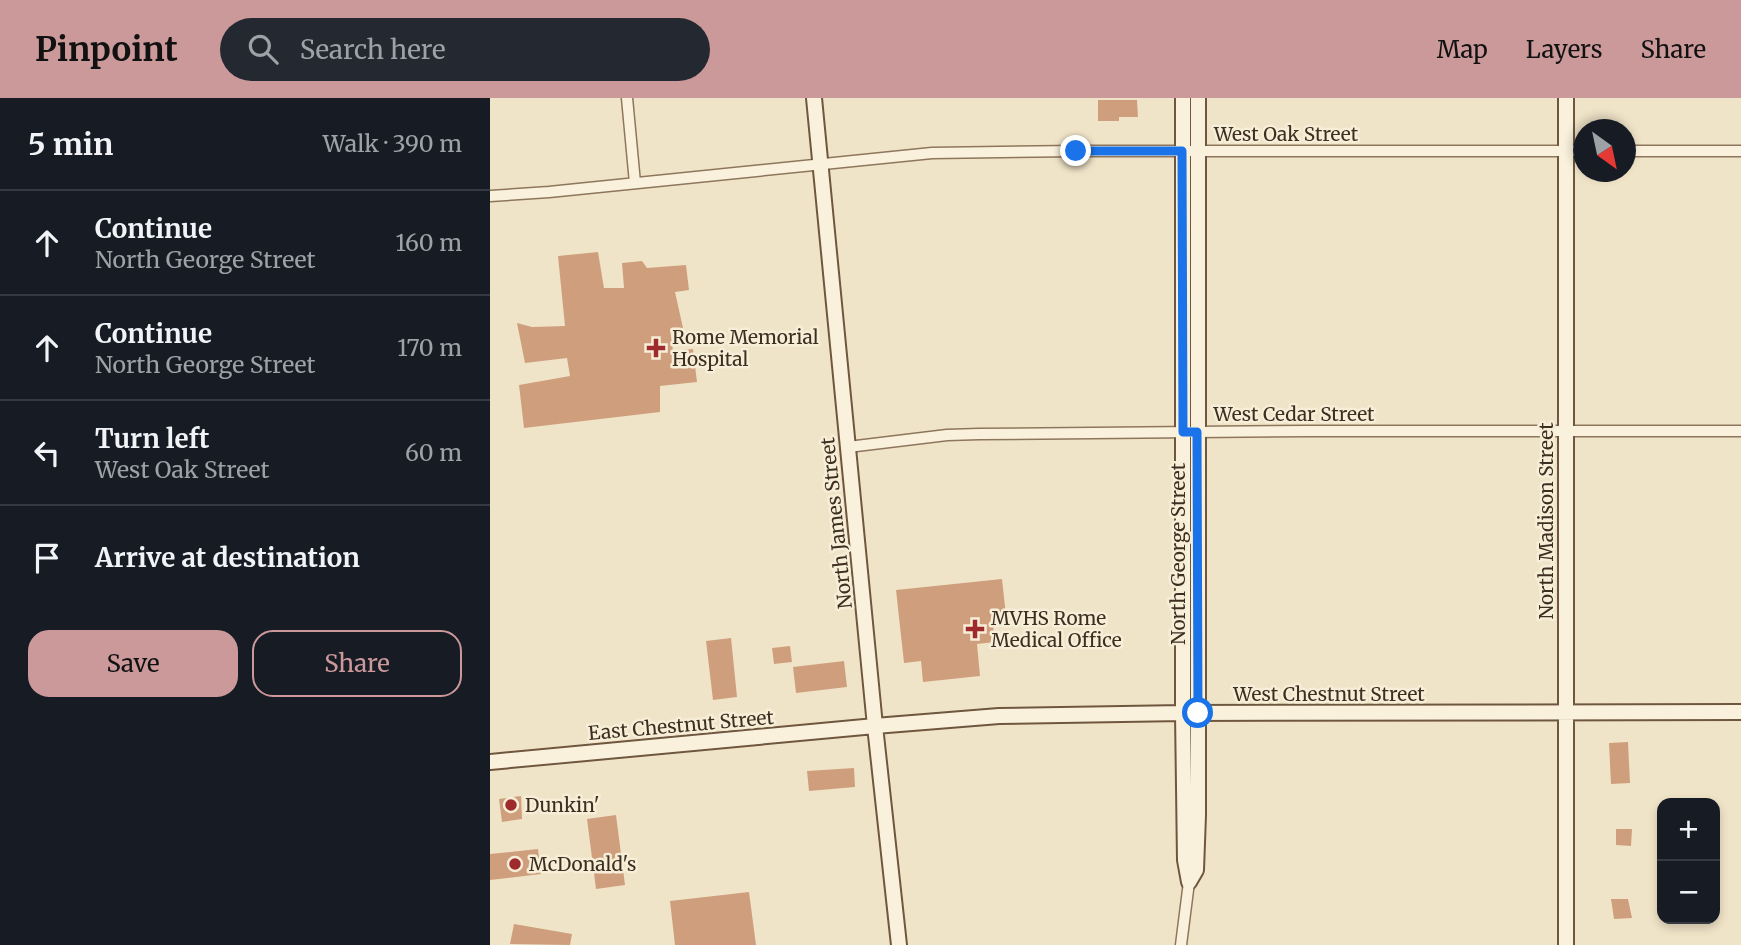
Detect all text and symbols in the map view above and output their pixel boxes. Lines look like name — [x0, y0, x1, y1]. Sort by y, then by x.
search box — [220, 18, 710, 81]
text: Pinpoint — [35, 29, 178, 70]
icon: search — [244, 30, 282, 68]
text: Search here — [300, 33, 446, 66]
text: Map — [1437, 34, 1488, 65]
text: Layers — [1526, 34, 1602, 65]
text: Share — [1640, 34, 1706, 65]
north arrow — [1573, 119, 1636, 182]
street label: West Oak Street — [1213, 122, 1359, 146]
text: 5 min — [28, 125, 113, 163]
text: Walk · 390 m — [323, 129, 462, 158]
route end — [1060, 135, 1091, 166]
text: Continue — [95, 212, 212, 245]
icon: ahead — [28, 224, 66, 262]
text: 160 m — [396, 228, 462, 257]
text: North George Street — [95, 245, 316, 274]
text: Continue — [95, 317, 212, 350]
place label: Rome Memorial Hospital — [672, 325, 819, 371]
icon: ahead — [28, 329, 66, 367]
text: 170 m — [397, 333, 462, 362]
marker: Rome Memorial Hospital — [646, 338, 666, 358]
text: North George Street — [95, 350, 316, 379]
street label: West Cedar Street — [1213, 402, 1375, 426]
text: Turn left — [95, 422, 209, 455]
street label: North Madison Street — [1534, 422, 1558, 620]
icon: left — [28, 434, 66, 472]
street label: North James Street — [815, 436, 857, 610]
text: 60 m — [405, 438, 462, 467]
text: West Oak Street — [95, 455, 270, 484]
street label: North George Street — [1166, 462, 1190, 645]
icon: arrive — [28, 539, 66, 577]
text: Arrive at destination — [95, 541, 360, 574]
place label: MVHS Rome Medical Office — [991, 606, 1122, 652]
marker: MVHS Rome Medical Office — [965, 619, 985, 639]
button: Save — [28, 630, 238, 697]
button: Share — [252, 630, 462, 697]
street label: West Chestnut Street — [1232, 682, 1425, 706]
route start — [1182, 697, 1213, 728]
street label: East Chestnut Street — [587, 705, 775, 745]
place label: Dunkin' — [525, 793, 600, 817]
marker: Dunkin' — [503, 797, 519, 813]
map controls — [1657, 798, 1720, 924]
button: + — [1657, 798, 1720, 861]
place label: McDonald's — [529, 852, 636, 876]
marker: McDonald's — [507, 856, 523, 872]
button: − — [1657, 861, 1720, 924]

